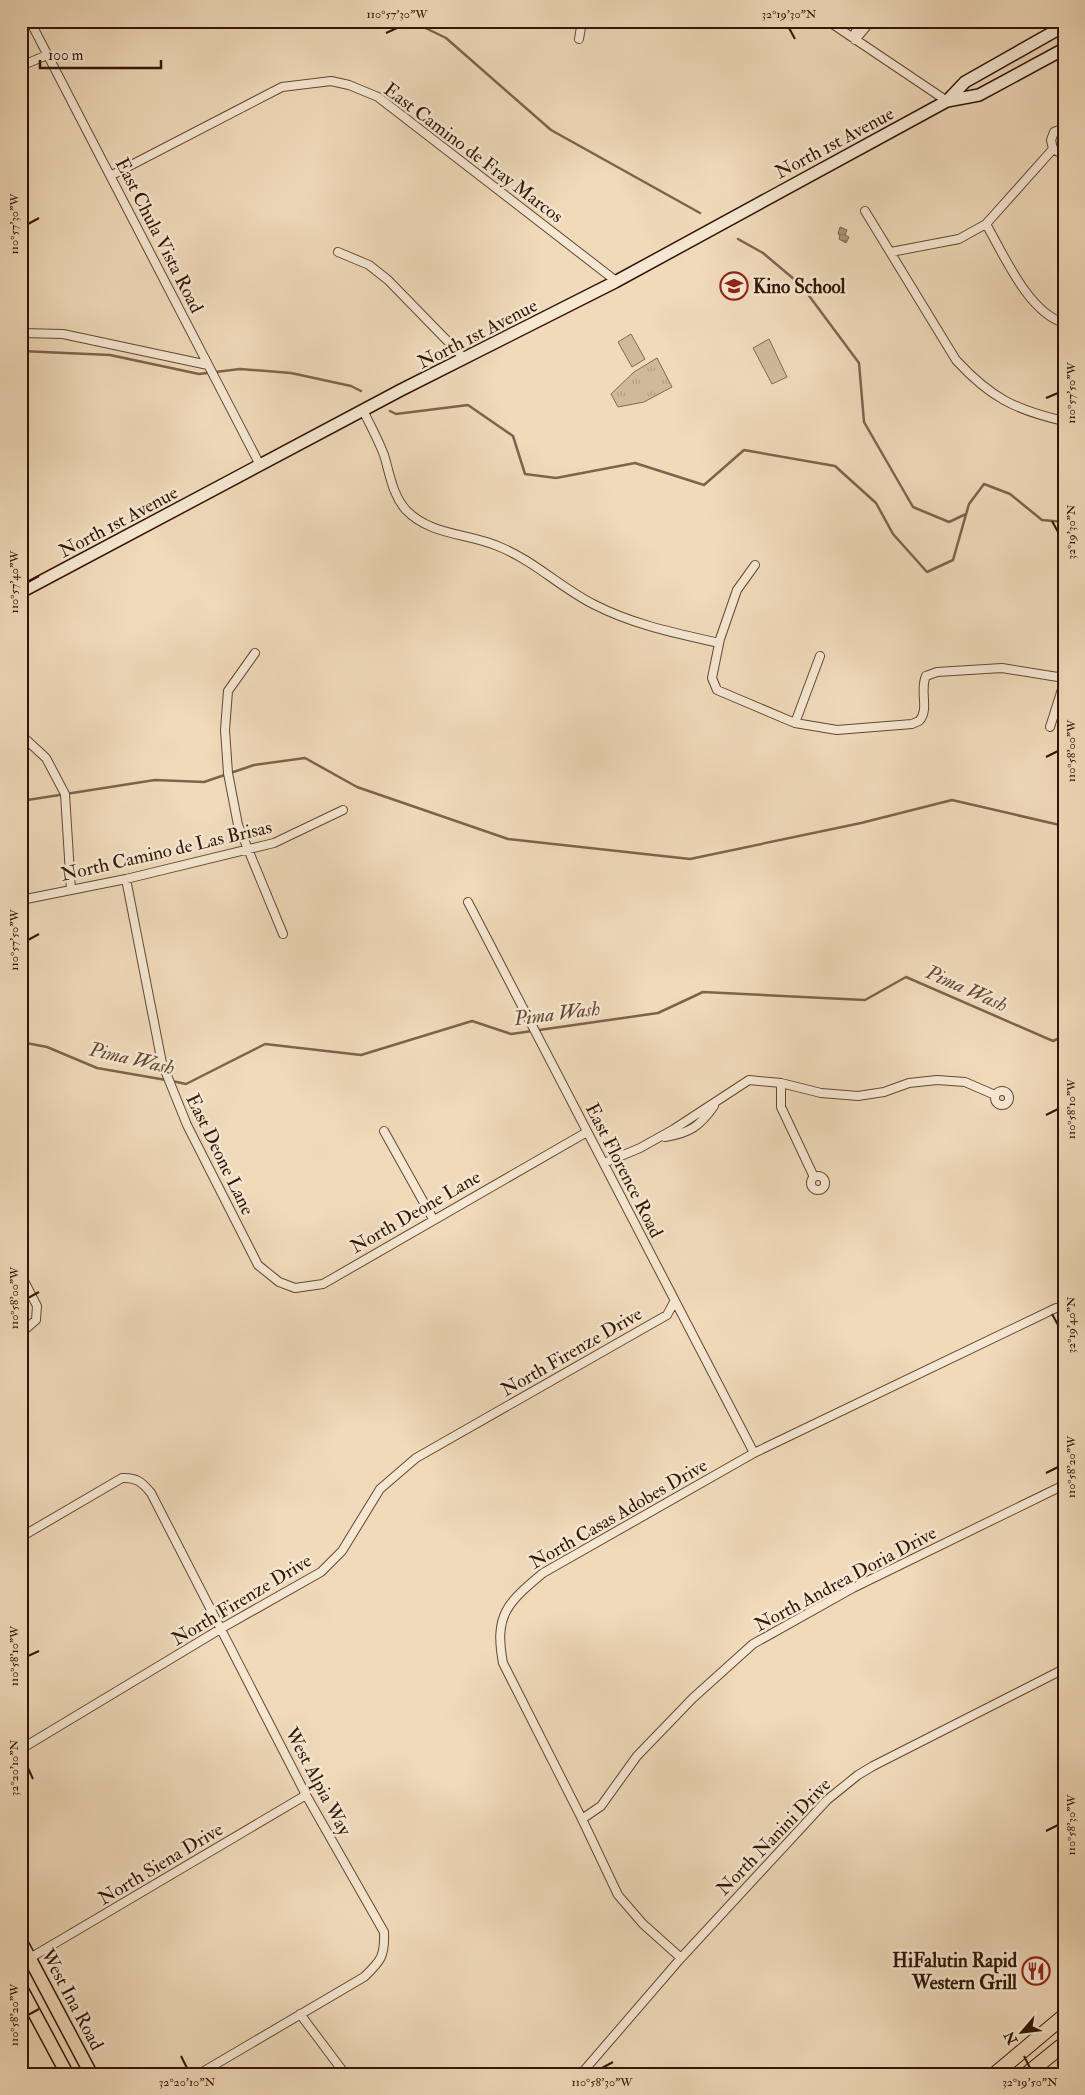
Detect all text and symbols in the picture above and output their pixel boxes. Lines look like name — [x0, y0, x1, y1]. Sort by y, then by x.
text: 110°57'30"W — [367, 7, 428, 22]
text: 32°19'30"N — [761, 7, 817, 22]
scale bar — [40, 38, 161, 70]
text: 100 m — [48, 46, 84, 65]
street label: East Camino de Fray Marcos — [379, 77, 568, 228]
street label: North 1st Avenue — [771, 101, 898, 184]
street label: East Chula Vista Road — [110, 154, 209, 318]
text: 110°57'30"W — [7, 193, 22, 254]
school or university icon: Kino School — [719, 271, 749, 301]
place label: Kino School — [753, 275, 846, 299]
street label: North 1st Avenue — [413, 293, 541, 374]
text: 110°57'50"W — [1064, 361, 1079, 424]
street label: North 1st Avenue — [55, 480, 182, 563]
text: 32°19'30"N — [1064, 504, 1079, 560]
text: 110°57'40"W — [7, 550, 22, 613]
text: 110°58'00"W — [1064, 719, 1079, 782]
street label: North Camino de Las Brisas — [58, 815, 274, 887]
text: 110°57'50"W — [7, 908, 22, 971]
water label: Pima Wash — [921, 959, 1012, 1018]
water label: Pima Wash — [511, 996, 602, 1031]
water label: Pima Wash — [86, 1036, 177, 1080]
text: 110°58'10"W — [1064, 1078, 1079, 1139]
street label: East Deone Lane — [180, 1090, 260, 1219]
street label: East Florence Road — [580, 1099, 669, 1242]
street label: North Deone Lane — [346, 1165, 485, 1259]
text: 110°58'00"W — [7, 1266, 22, 1329]
text: 32°19'40"N — [1064, 1296, 1079, 1354]
street label: North Firenze Drive — [497, 1302, 646, 1402]
text: 110°58'20"W — [1064, 1435, 1079, 1498]
street label: North Casas Adobes Drive — [525, 1453, 712, 1575]
street label: North Andrea Doria Drive — [750, 1521, 941, 1637]
street label: North Firenze Drive — [167, 1549, 316, 1651]
text: 110°58'10"W — [7, 1625, 22, 1686]
street label: West Alpia Way — [278, 1722, 357, 1841]
text: 32°20'10"N — [7, 1739, 22, 1796]
street label: North Nanini Drive — [711, 1773, 836, 1901]
text: 110°58'30"W — [1064, 1794, 1079, 1856]
street label: North Siena Drive — [94, 1817, 227, 1911]
street label: West Ina Road — [35, 1944, 109, 2055]
place label: HiFalutin Rapid Western Grill — [892, 1949, 1018, 1995]
restaurant icon: HiFalutin Rapid Western Grill — [1021, 1956, 1051, 1986]
text: 110°58'20"W — [7, 1983, 22, 2046]
north arrow — [998, 2008, 1048, 2058]
text: N — [1000, 2028, 1022, 2048]
text: 32°20'10"N — [159, 2075, 216, 2090]
text: 110°58'30"W — [571, 2075, 633, 2090]
text: 32°19'50"N — [1002, 2075, 1058, 2090]

